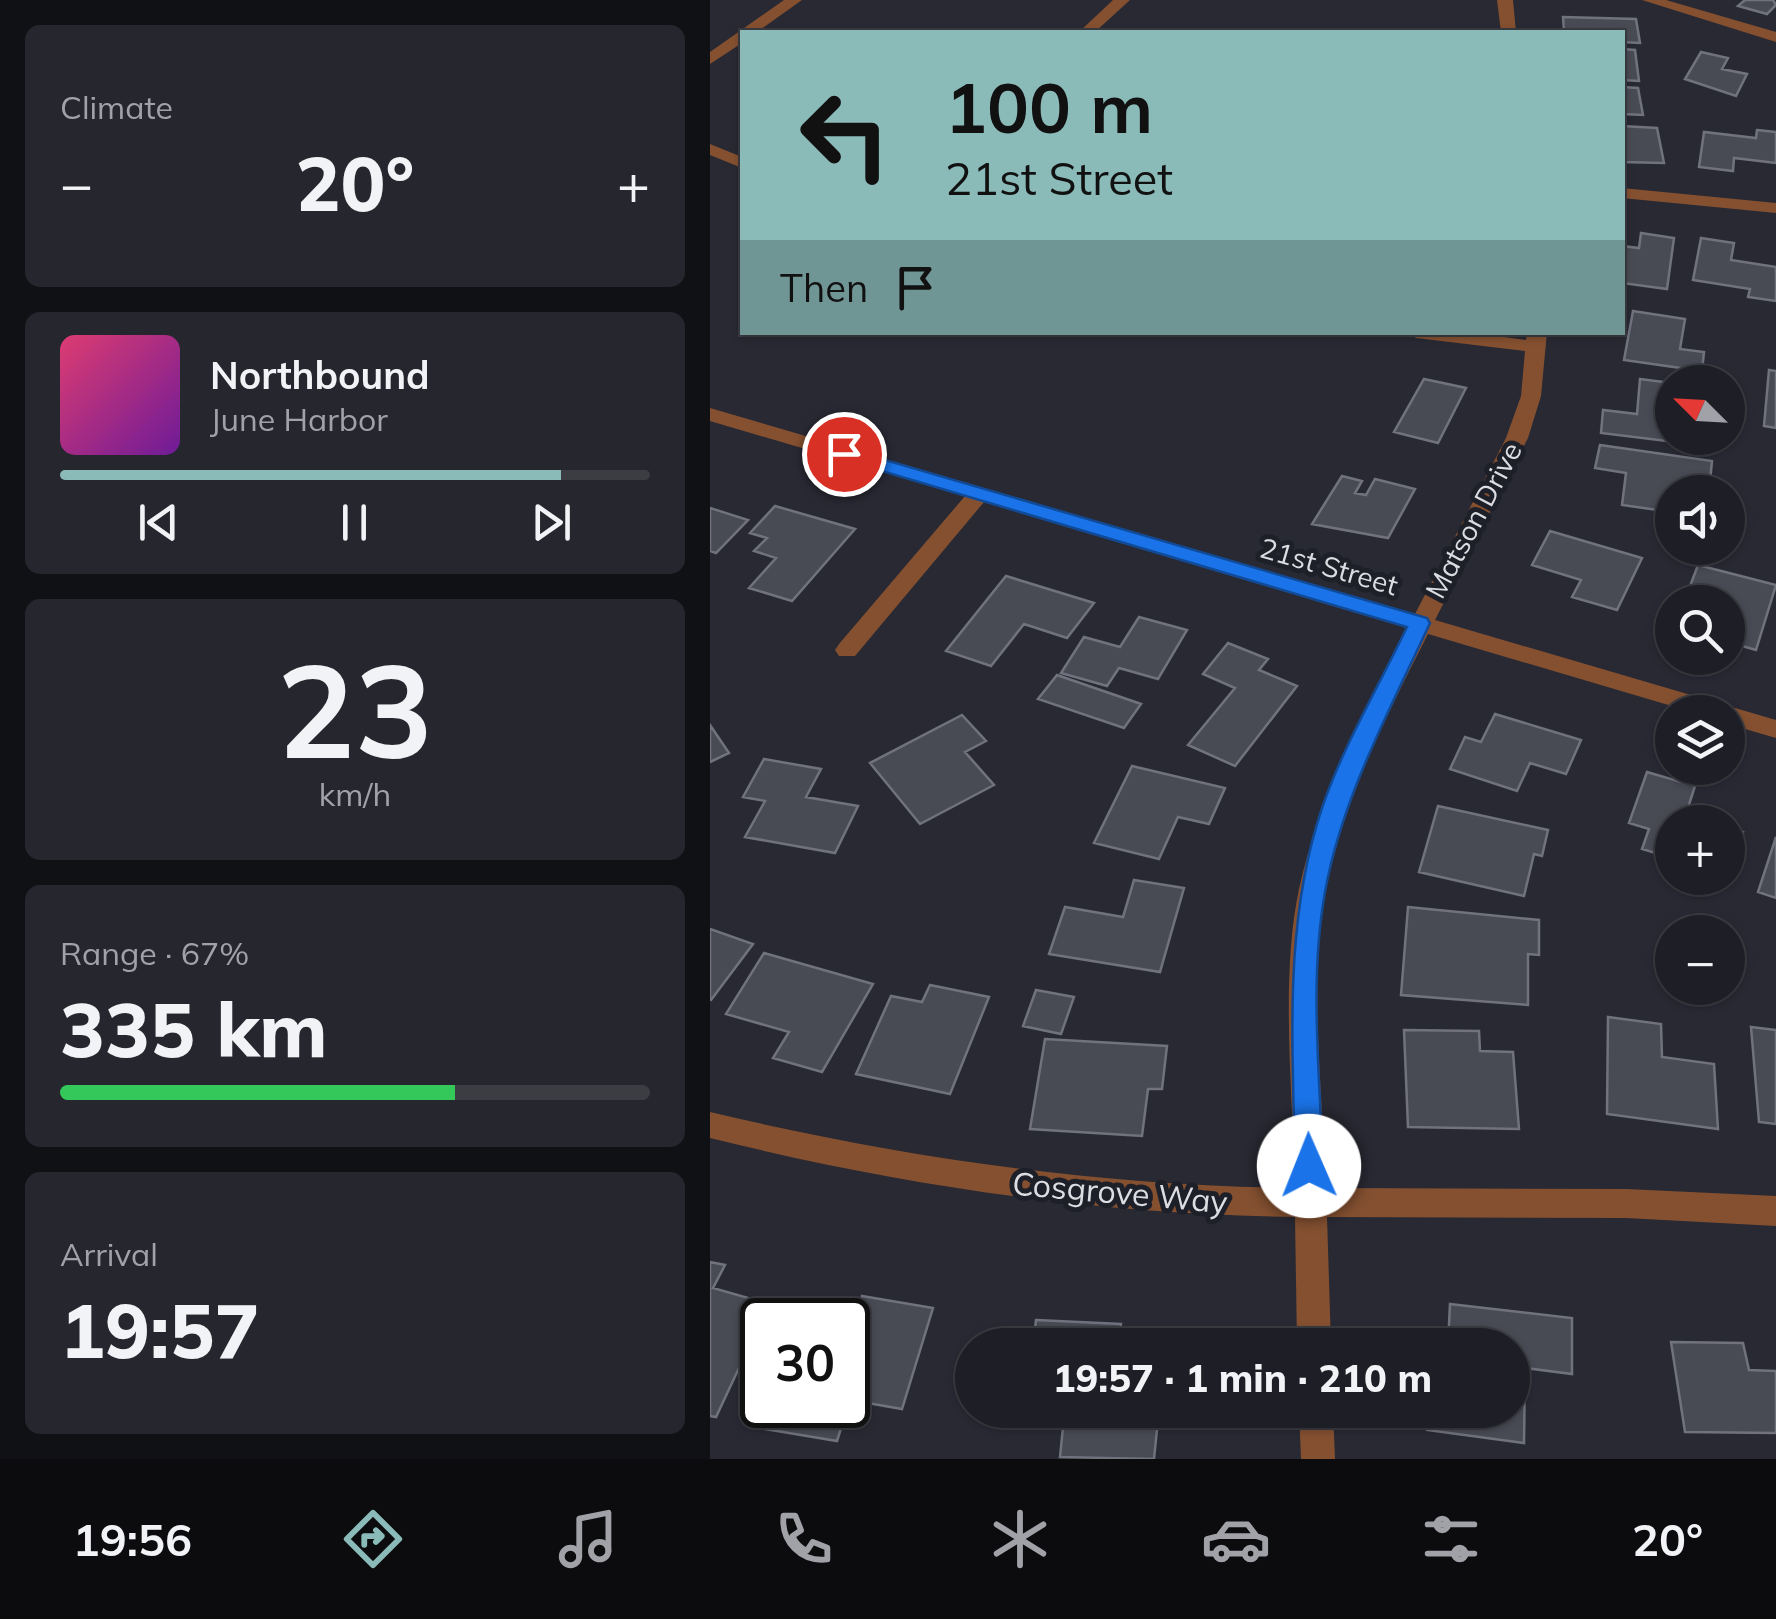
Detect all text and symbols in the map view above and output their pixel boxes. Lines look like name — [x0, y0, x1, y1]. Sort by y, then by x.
text: 100 m — [945, 63, 1153, 151]
icon: left — [780, 70, 910, 200]
text: Climate — [60, 87, 173, 127]
text: 20° — [296, 136, 414, 230]
text: − — [60, 149, 93, 218]
text: + — [617, 149, 650, 218]
text: 21st Street — [945, 150, 1173, 206]
icon: arrive — [888, 260, 943, 315]
text: Then — [780, 264, 868, 312]
text: Northbound — [210, 351, 430, 399]
north arrow — [1655, 365, 1745, 455]
map controls — [1655, 365, 1745, 1005]
text: June Harbor — [210, 399, 388, 439]
pin — [802, 412, 887, 497]
icon: arrive — [817, 427, 872, 482]
street label: Matson Drive — [1417, 436, 1529, 604]
button: sound — [1655, 475, 1745, 565]
icon: previous — [131, 495, 186, 550]
icon: pause — [327, 495, 382, 550]
icon: next — [524, 495, 579, 550]
street label: 21st Street — [1256, 530, 1402, 602]
button: search — [1655, 585, 1745, 675]
text: 23 — [277, 627, 433, 791]
button: layers — [1655, 695, 1745, 785]
text: km/h — [319, 774, 391, 814]
button: + — [1655, 805, 1745, 895]
button: − — [1655, 915, 1745, 1005]
text: Range · 67% — [60, 933, 249, 973]
text: 335 km — [60, 982, 328, 1076]
position arrow — [1257, 1114, 1361, 1218]
street label: Cosgrove Way — [1011, 1163, 1229, 1221]
text: Arrival — [60, 1234, 158, 1274]
text: 19:57 — [60, 1283, 260, 1377]
speed limit sign: 30 — [740, 1298, 870, 1428]
text: 19:57 · 1 min · 210 m — [1053, 1354, 1432, 1402]
icon: directions — [338, 1504, 408, 1574]
icon: music — [553, 1504, 623, 1574]
icon: phone — [769, 1504, 839, 1574]
icon: climate — [985, 1504, 1055, 1574]
icon: car — [1201, 1504, 1271, 1574]
icon: filters — [1416, 1504, 1486, 1574]
text: 19:56 — [73, 1511, 192, 1567]
text: 20° — [1632, 1511, 1703, 1567]

